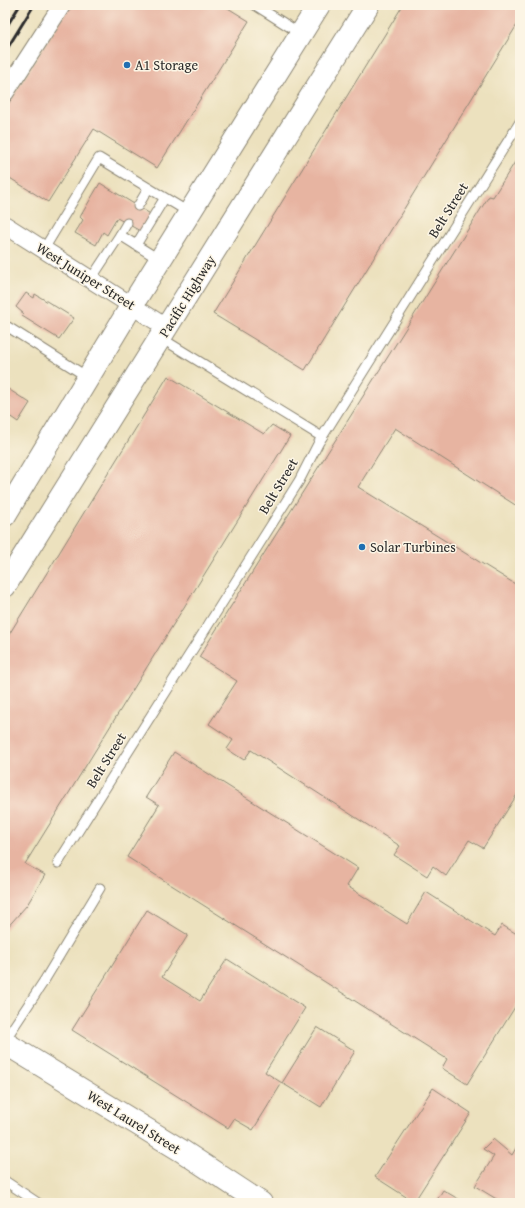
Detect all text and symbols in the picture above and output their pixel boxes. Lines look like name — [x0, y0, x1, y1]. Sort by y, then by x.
place label: A1 Storage — [135, 55, 198, 75]
marker: A1 Storage — [122, 60, 132, 70]
street label: Belt Street — [423, 178, 473, 242]
street label: West Juniper Street — [32, 237, 140, 315]
street label: Pacific Highway — [154, 251, 220, 341]
street label: Belt Street — [253, 454, 303, 518]
place label: Solar Turbines — [370, 537, 456, 557]
marker: Solar Turbines — [357, 542, 367, 552]
street label: Belt Street — [81, 728, 131, 792]
street label: West Laurel Street — [83, 1085, 185, 1159]

